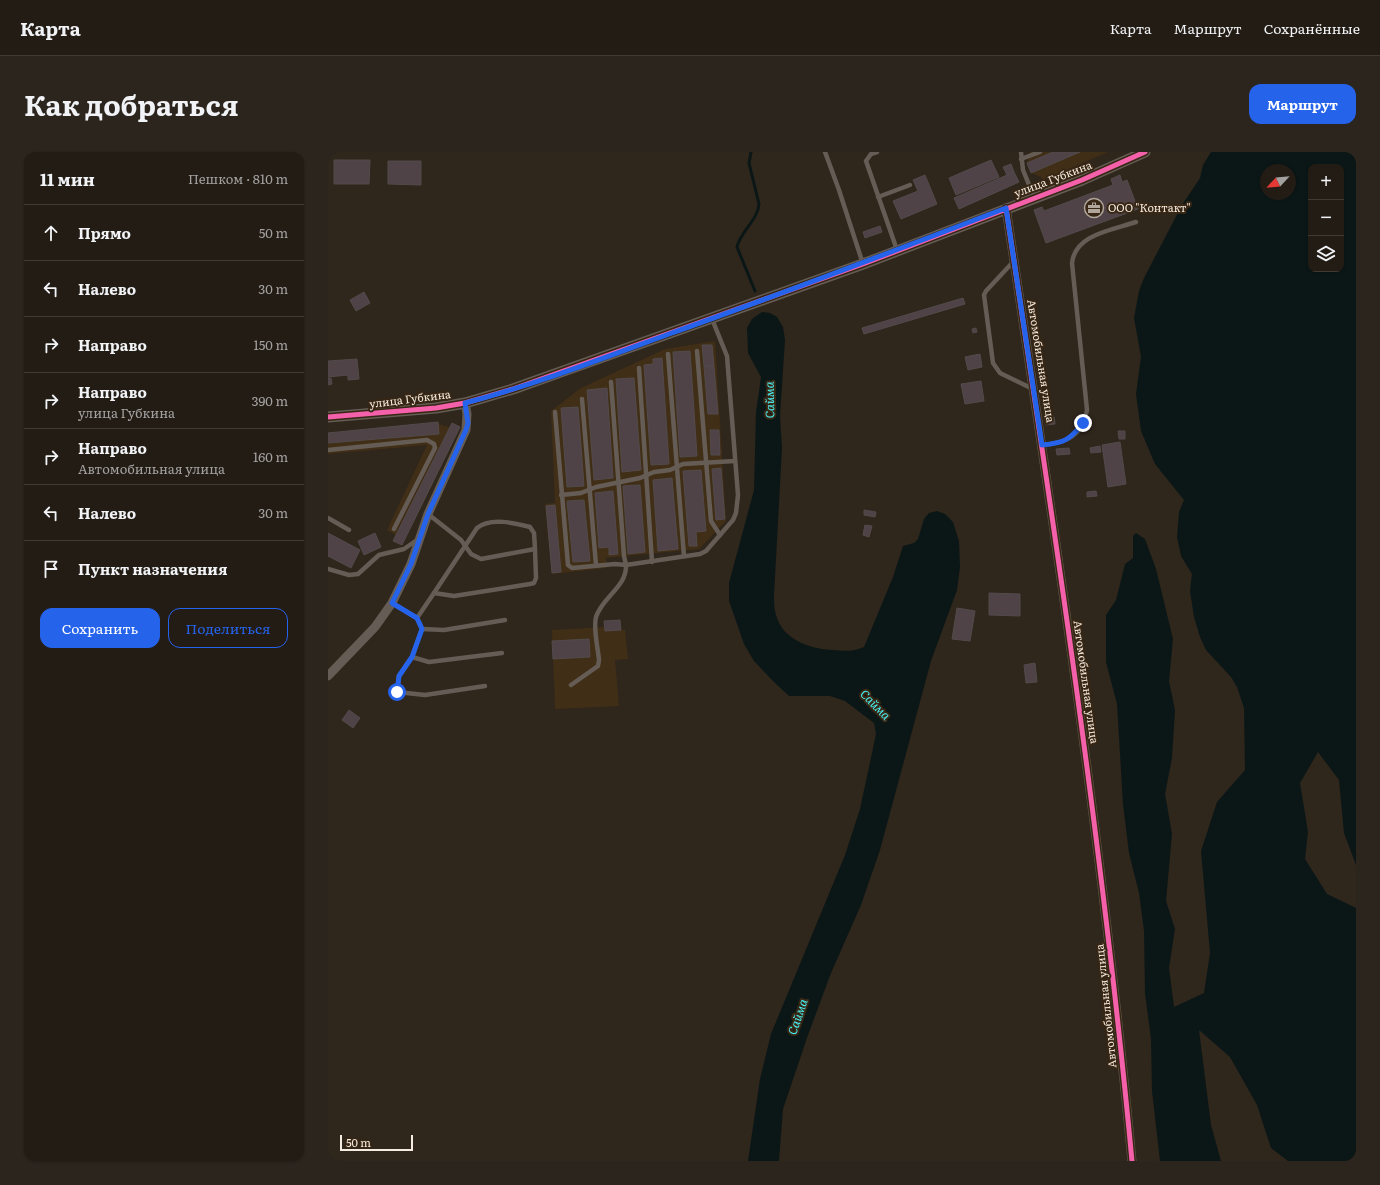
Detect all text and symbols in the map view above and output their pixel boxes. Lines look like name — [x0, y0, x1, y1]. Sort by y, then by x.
text: Карта — [20, 14, 81, 42]
text: Карта — [1110, 18, 1152, 38]
text: Маршрут — [1174, 18, 1242, 38]
text: Сохранённые — [1264, 18, 1360, 38]
text: Как добраться — [24, 83, 239, 125]
button: Маршрут — [1249, 84, 1356, 124]
street label: улица Губкина — [1011, 156, 1094, 200]
north arrow — [1260, 164, 1296, 200]
map controls — [1308, 164, 1344, 272]
button: + — [1308, 164, 1344, 200]
text: 11 мин — [40, 166, 95, 191]
text: Пешком · 810 m — [188, 169, 288, 188]
office icon: ООО "Контакт" — [1083, 197, 1105, 219]
place label: ООО "Контакт" — [1108, 199, 1191, 215]
button: − — [1308, 200, 1344, 236]
text: Прямо — [78, 221, 131, 244]
icon: ahead — [40, 222, 62, 244]
text: 50 m — [259, 223, 288, 242]
button: layers — [1308, 236, 1344, 272]
text: Налево — [78, 277, 136, 300]
icon: left — [40, 278, 62, 300]
text: 30 m — [258, 279, 288, 298]
street label: Автомобильная улица — [1024, 298, 1060, 424]
text: Направо — [78, 333, 147, 356]
icon: right — [40, 334, 62, 356]
text: 150 m — [253, 335, 288, 354]
text: Направо — [78, 380, 147, 403]
water label: Сайма — [760, 381, 778, 419]
street label: улица Губкина — [368, 385, 452, 411]
icon: right — [40, 390, 62, 412]
text: 390 m — [251, 391, 288, 410]
text: улица Губкина — [78, 403, 175, 422]
route end — [1074, 414, 1092, 432]
text: Направо — [78, 436, 147, 459]
icon: right — [40, 446, 62, 468]
text: 160 m — [253, 447, 288, 466]
text: Автомобильная улица — [78, 459, 225, 478]
text: Налево — [78, 501, 136, 524]
icon: left — [40, 502, 62, 524]
text: 30 m — [258, 503, 288, 522]
text: Пункт назначения — [78, 557, 228, 580]
icon: arrive — [40, 558, 62, 580]
button: Сохранить — [40, 608, 160, 648]
button: Поделиться — [168, 608, 288, 648]
street label: Автомобильная улица — [1070, 619, 1104, 745]
route start — [388, 683, 406, 701]
water label: Сайма — [856, 685, 895, 724]
street label: Автомобильная улица — [1091, 943, 1119, 1069]
water label: Сайма — [783, 996, 812, 1037]
scale bar — [340, 1133, 413, 1152]
text: 50 m — [346, 1134, 371, 1150]

